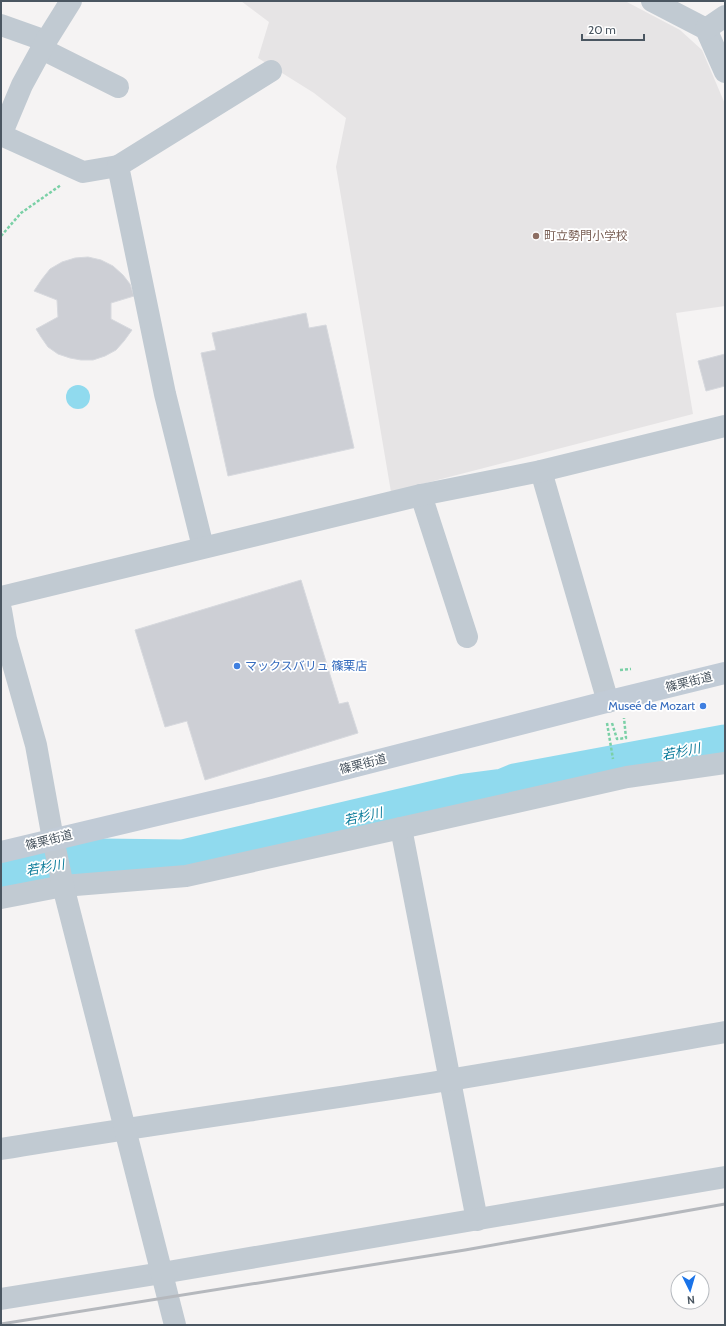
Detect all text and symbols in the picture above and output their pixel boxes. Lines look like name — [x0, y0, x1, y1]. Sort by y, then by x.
scale bar — [582, 16, 644, 42]
text: 20 m — [588, 22, 616, 37]
place label: 町立勢門小学校 — [544, 228, 628, 243]
marker: 町立勢門小学校 — [531, 231, 541, 241]
place label: マックスバリュ 篠栗店 — [245, 658, 367, 673]
marker: マックスバリュ 篠栗店 — [232, 661, 242, 671]
street label: 篠栗街道 — [664, 668, 714, 695]
place label: Museé de Mozart — [608, 698, 695, 713]
marker: Museé de Mozart — [698, 701, 708, 711]
water label: 若杉川 — [660, 739, 704, 763]
street label: 篠栗街道 — [338, 750, 388, 777]
water label: 若杉川 — [342, 803, 386, 828]
street label: 篠栗街道 — [24, 826, 74, 853]
water label: 若杉川 — [24, 855, 68, 878]
north arrow — [670, 1270, 710, 1310]
text: N — [686, 1293, 695, 1307]

